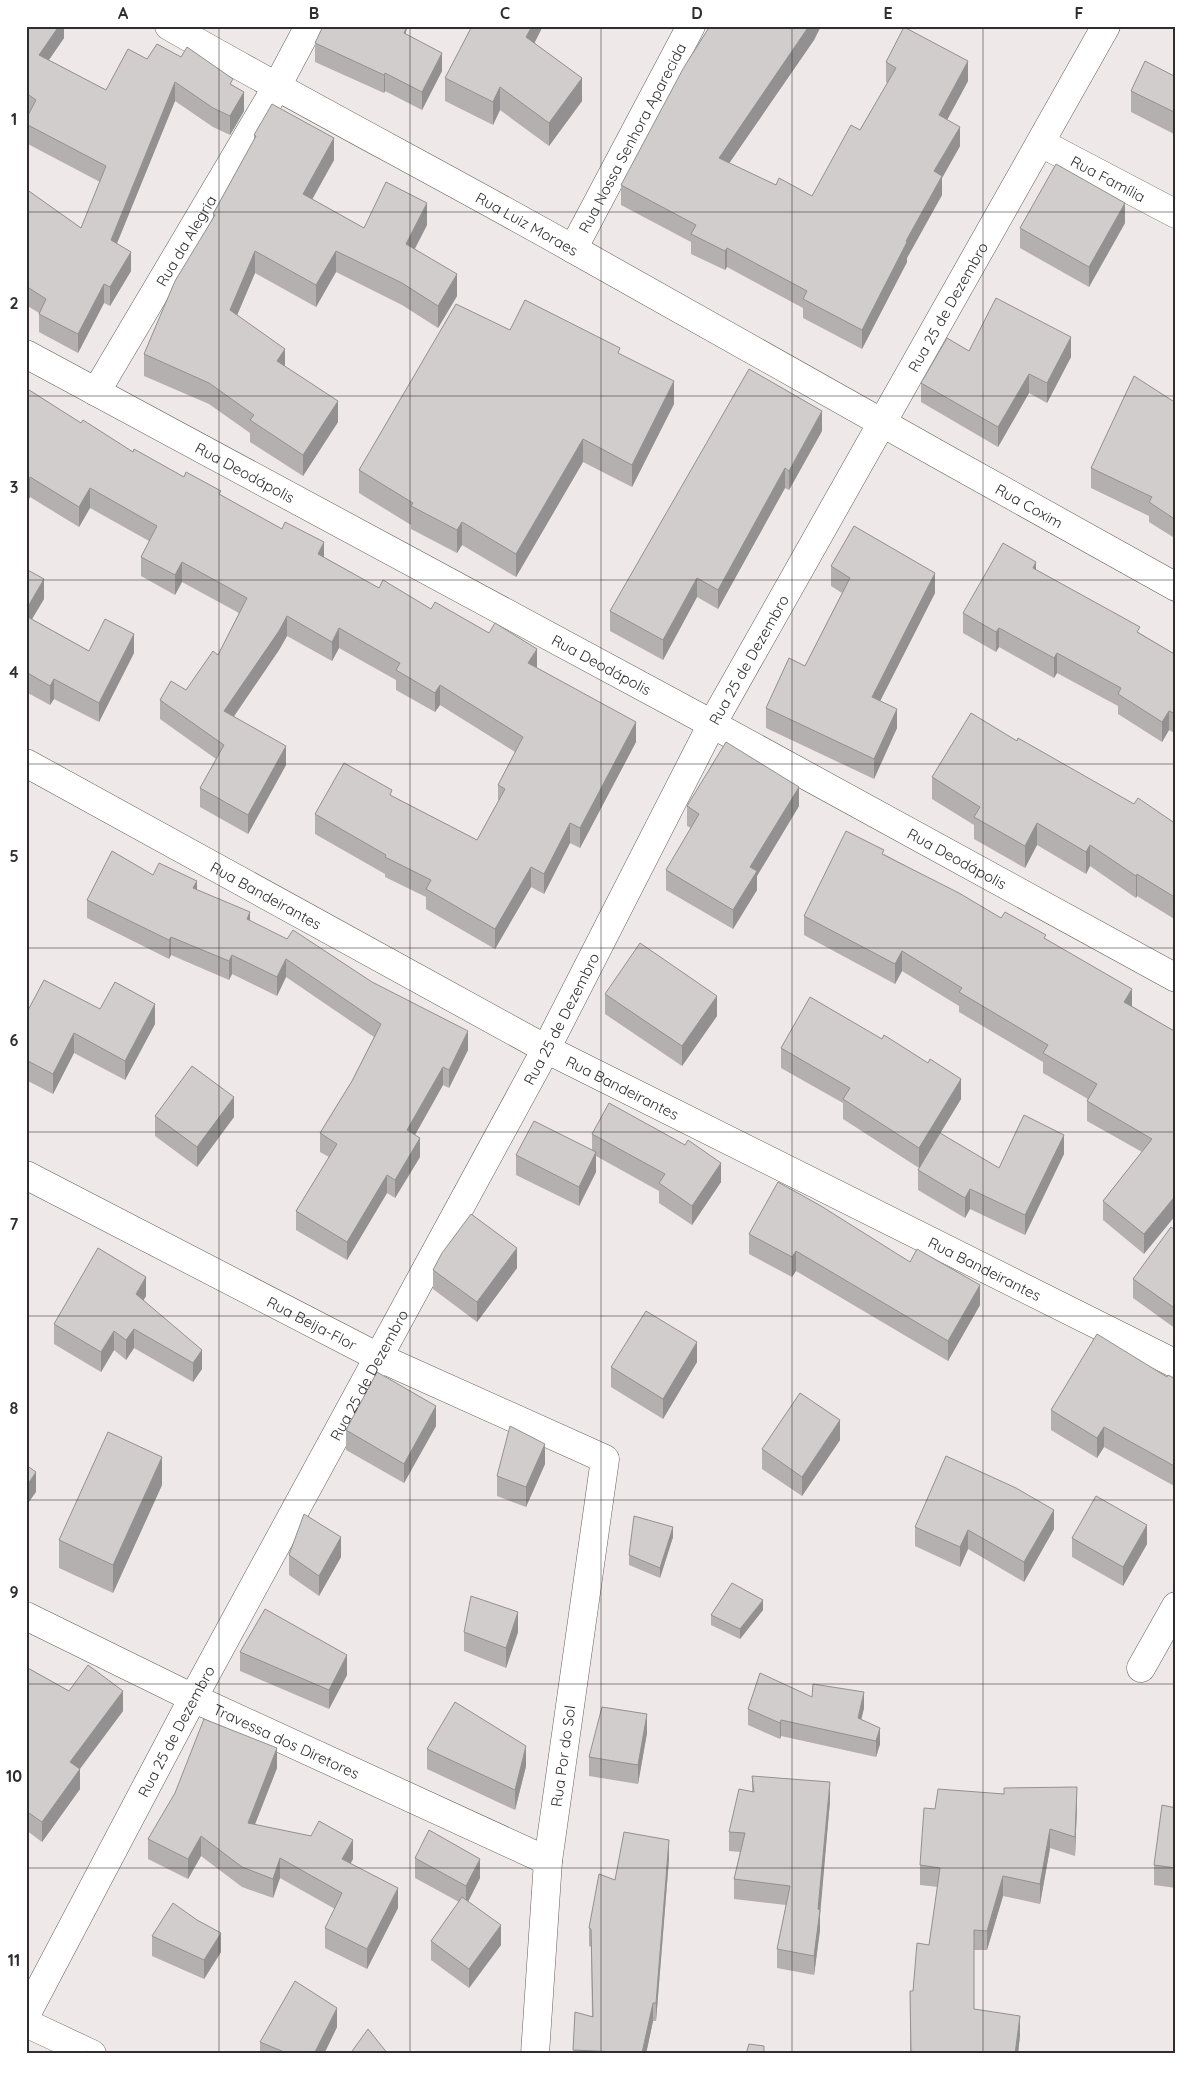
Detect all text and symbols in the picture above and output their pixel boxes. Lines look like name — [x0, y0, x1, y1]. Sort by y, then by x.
text: A — [118, 3, 129, 23]
text: B — [309, 3, 319, 23]
text: C — [500, 3, 510, 23]
text: D — [691, 3, 703, 23]
text: E — [883, 3, 893, 23]
text: F — [1075, 3, 1084, 23]
street label: Rua Nossa Senhora Aparecida — [574, 39, 690, 236]
text: 1 — [11, 109, 17, 129]
street label: Rua Família — [1068, 151, 1149, 206]
street label: Rua Luiz Moraes — [473, 187, 582, 260]
street label: Rua da Alegria — [151, 191, 220, 290]
street label: Rua 25 de Dezembro — [903, 239, 992, 375]
text: 2 — [9, 293, 19, 313]
street label: Rua Deodápolis — [192, 438, 298, 507]
text: 3 — [10, 477, 18, 497]
street label: Rua Coxim — [992, 479, 1067, 532]
street label: Rua 25 de Dezembro — [704, 591, 793, 728]
street label: Rua Deodápolis — [549, 630, 655, 699]
text: 4 — [9, 662, 19, 682]
street label: Rua Deodápolis — [904, 823, 1010, 893]
text: 5 — [9, 846, 19, 866]
street label: Rua Bandeirantes — [207, 857, 325, 933]
street label: Rua 25 de Dezembro — [519, 949, 603, 1088]
text: 6 — [10, 1030, 19, 1050]
street label: Rua Bandeirantes — [563, 1051, 682, 1123]
text: 7 — [10, 1214, 19, 1234]
street label: Rua Bandeirantes — [925, 1232, 1044, 1305]
street label: Rua Beija-Flor — [264, 1292, 360, 1354]
street label: Rua 25 de Dezembro — [325, 1306, 412, 1444]
text: 8 — [10, 1398, 19, 1418]
text: 9 — [9, 1582, 19, 1602]
street label: Rua 25 de Dezembro — [133, 1662, 218, 1800]
street label: Travessa dos Diretores — [210, 1699, 363, 1783]
street label: Rua Por do Sol — [546, 1704, 580, 1808]
text: 10 — [6, 1766, 22, 1786]
text: 11 — [8, 1950, 20, 1970]

